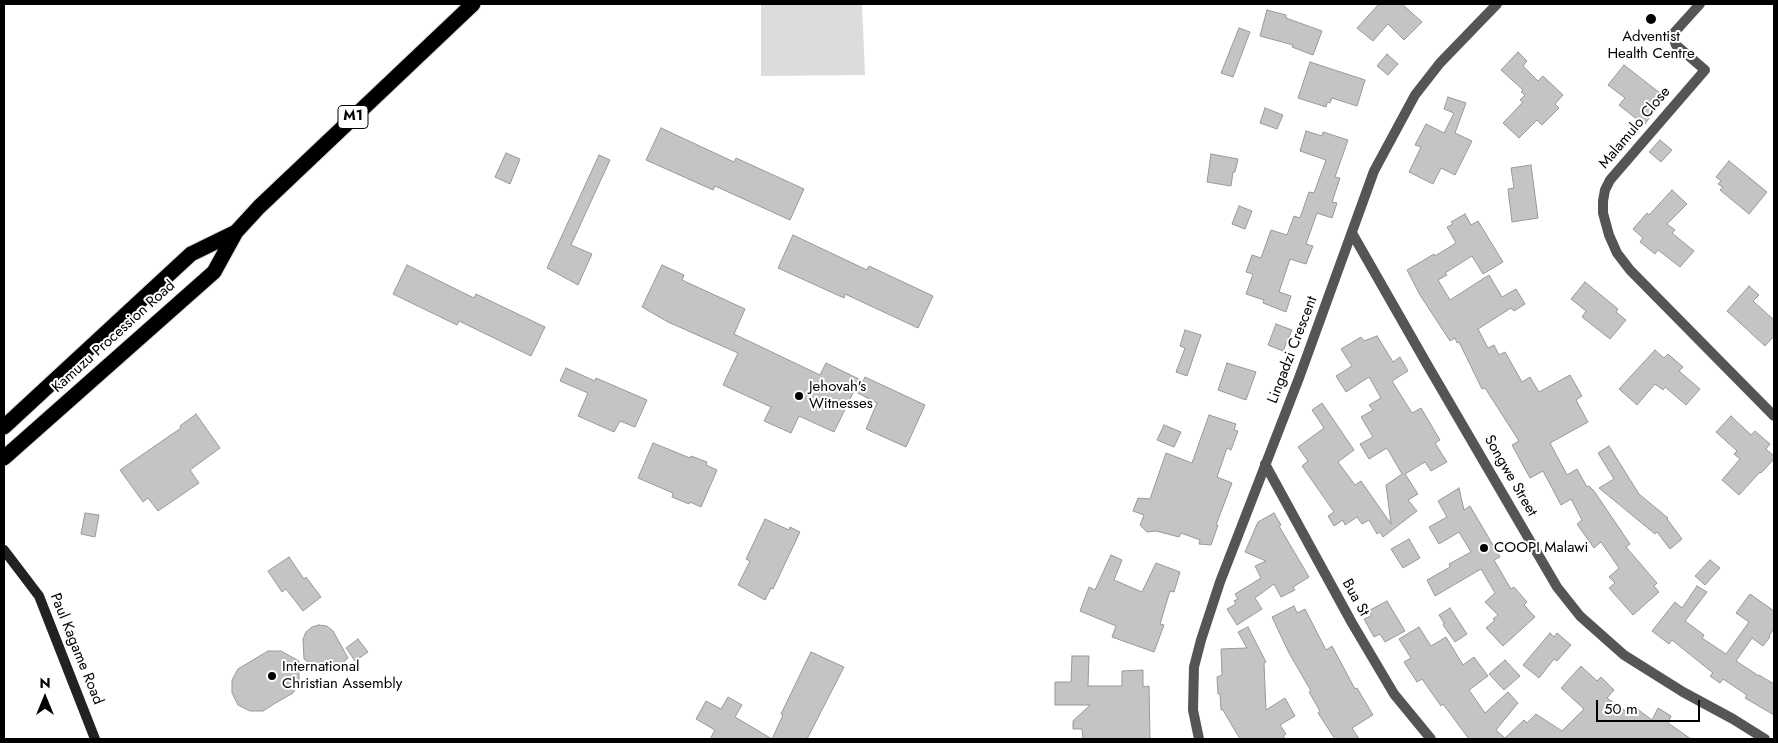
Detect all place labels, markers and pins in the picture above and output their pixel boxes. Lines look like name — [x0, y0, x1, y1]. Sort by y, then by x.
marker: Adventist Health Centre — [1644, 12, 1658, 26]
place label: Adventist Health Centre — [1607, 28, 1695, 63]
place label: Jehovah's Witnesses — [809, 378, 873, 413]
marker: Jehovah's Witnesses — [793, 390, 805, 402]
place label: COOPI Malawi — [1494, 539, 1588, 557]
marker: COOPI Malawi — [1478, 542, 1490, 554]
place label: International Christian Assembly — [282, 658, 402, 693]
marker: International Christian Assembly — [266, 670, 278, 682]

